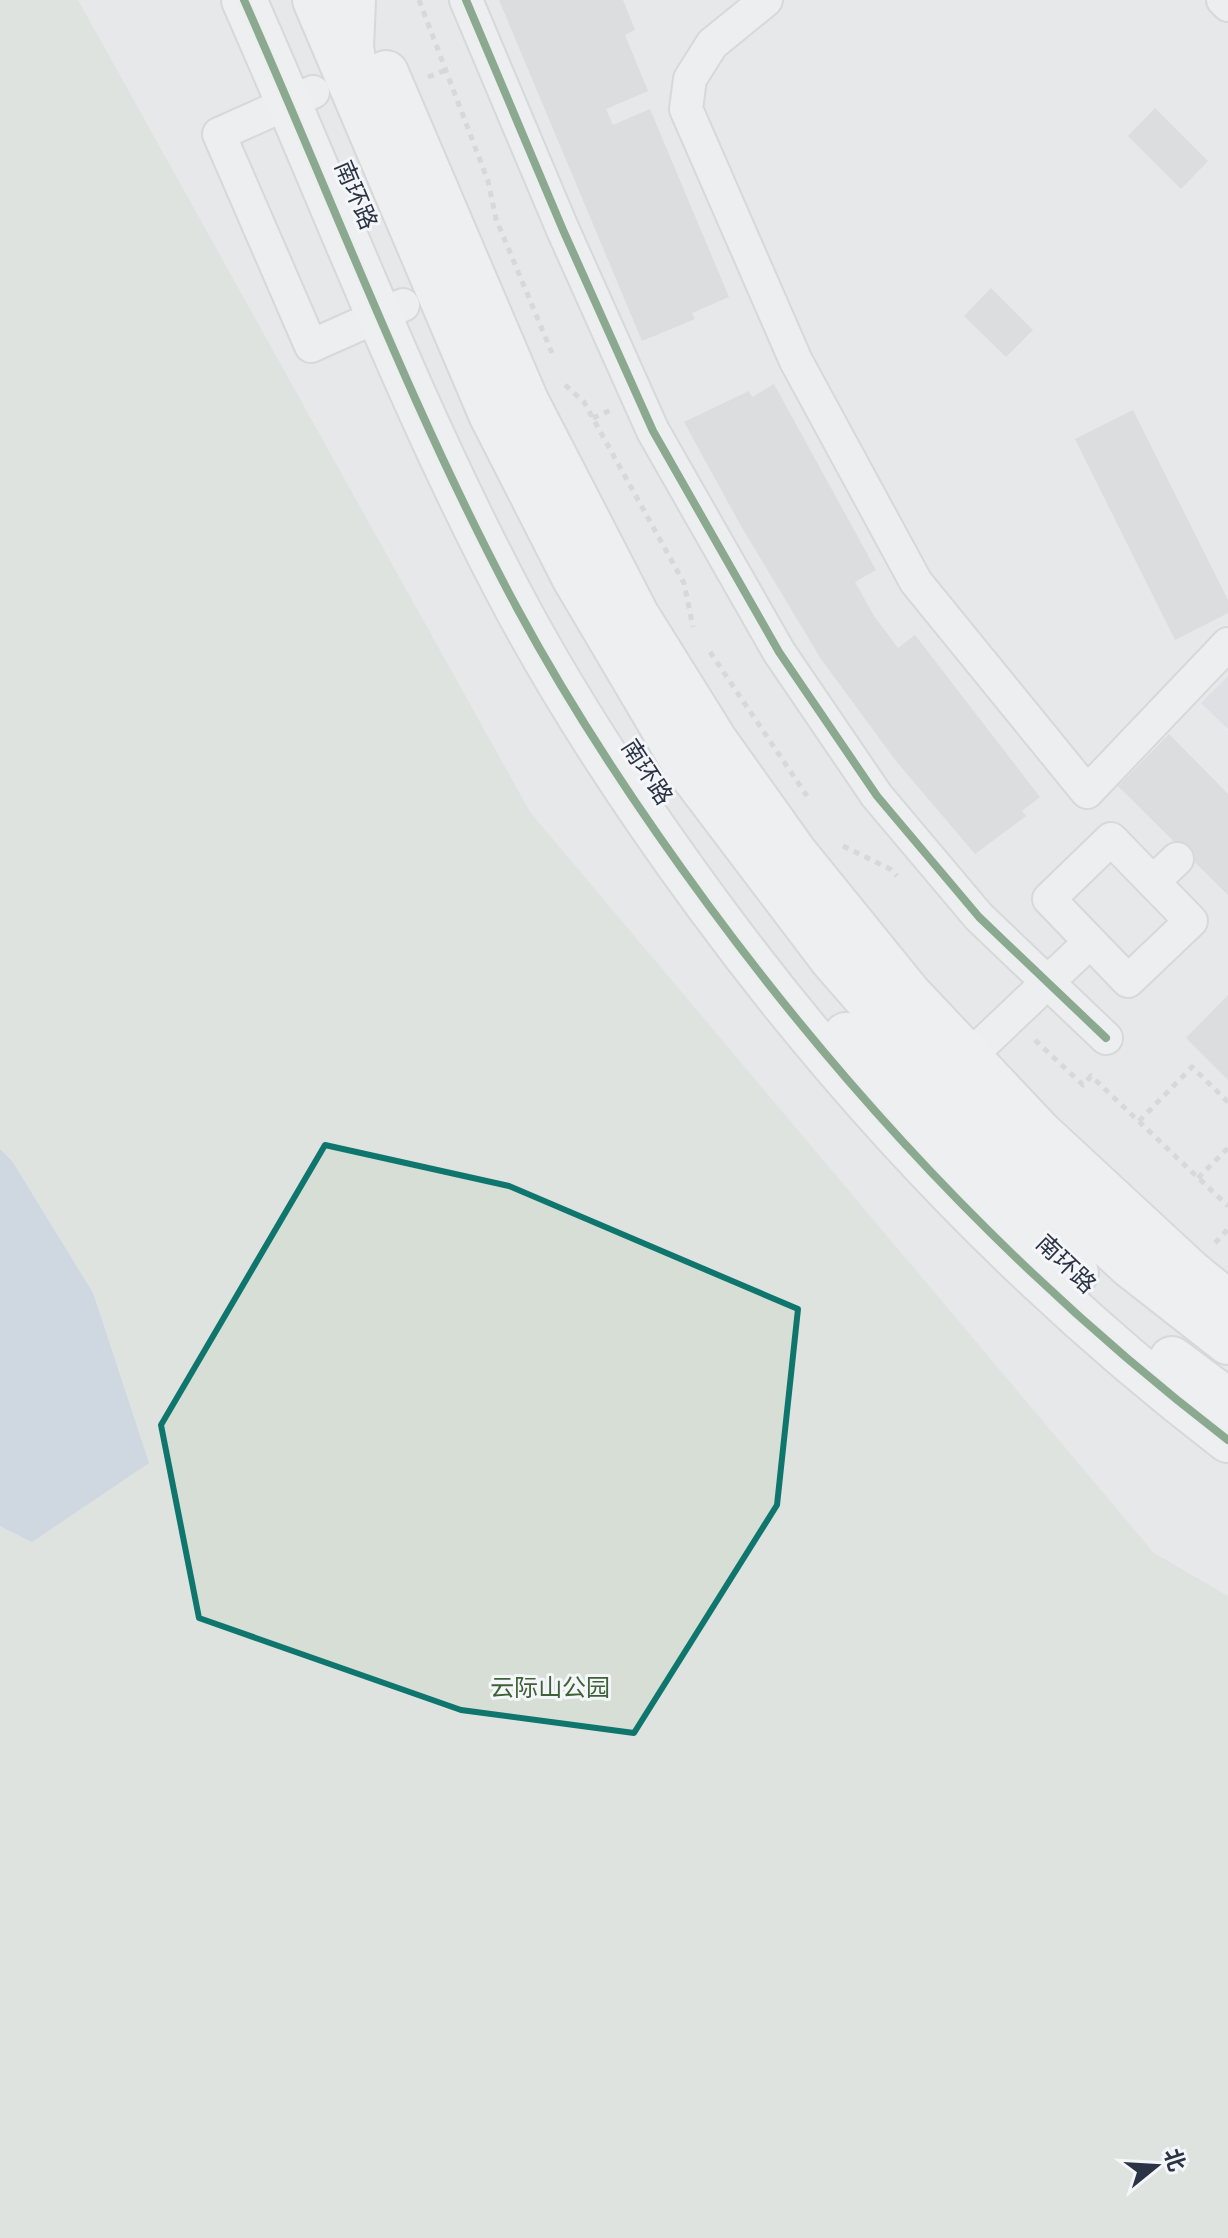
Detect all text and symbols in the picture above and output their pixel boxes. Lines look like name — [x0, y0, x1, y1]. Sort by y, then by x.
street label: 南环路 — [330, 157, 382, 233]
street label: 南环路 — [616, 735, 678, 809]
street label: 南环路 — [1031, 1230, 1101, 1298]
park label: 云际山公园 — [490, 1676, 610, 1701]
north arrow — [1116, 2126, 1196, 2206]
text: 北 — [1160, 2146, 1189, 2174]

